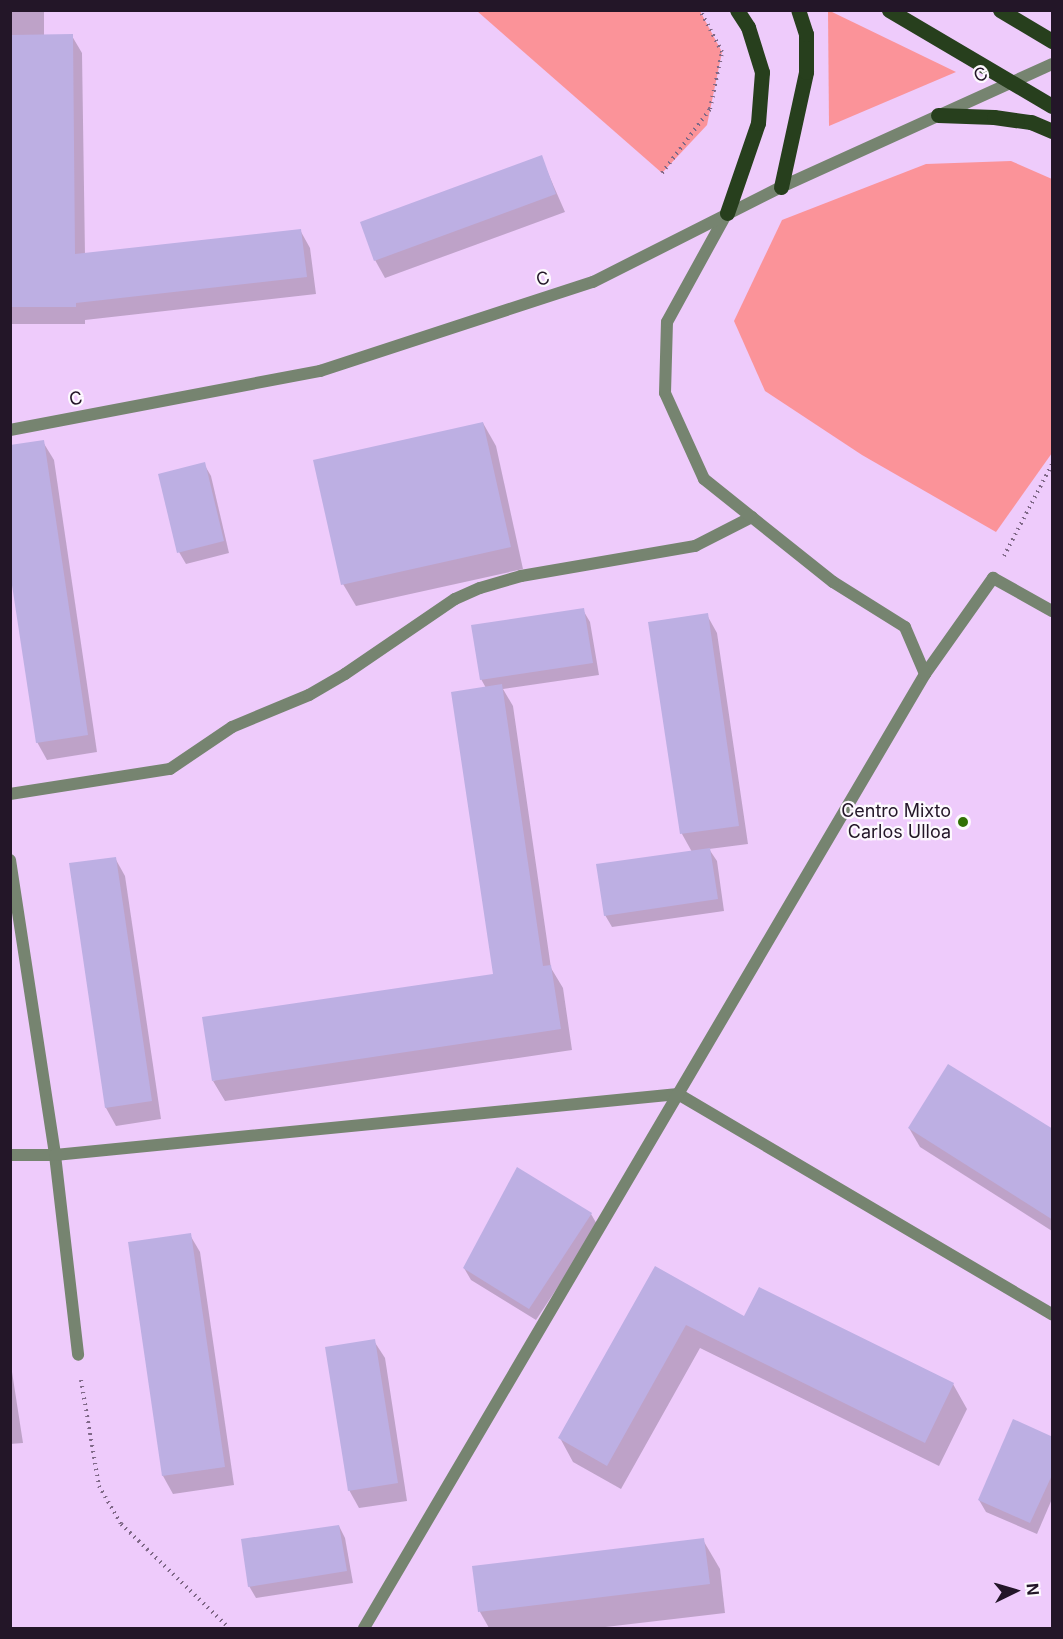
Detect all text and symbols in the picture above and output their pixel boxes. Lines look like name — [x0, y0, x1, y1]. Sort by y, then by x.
street label: C — [970, 62, 992, 88]
street label: C — [533, 267, 553, 291]
street label: C — [67, 387, 85, 411]
place label: Centro Mixto Carlos Ulloa — [841, 801, 951, 844]
marker: Centro Mixto Carlos Ulloa — [956, 815, 970, 829]
north arrow — [985, 1561, 1045, 1621]
text: N — [1022, 1582, 1043, 1596]

